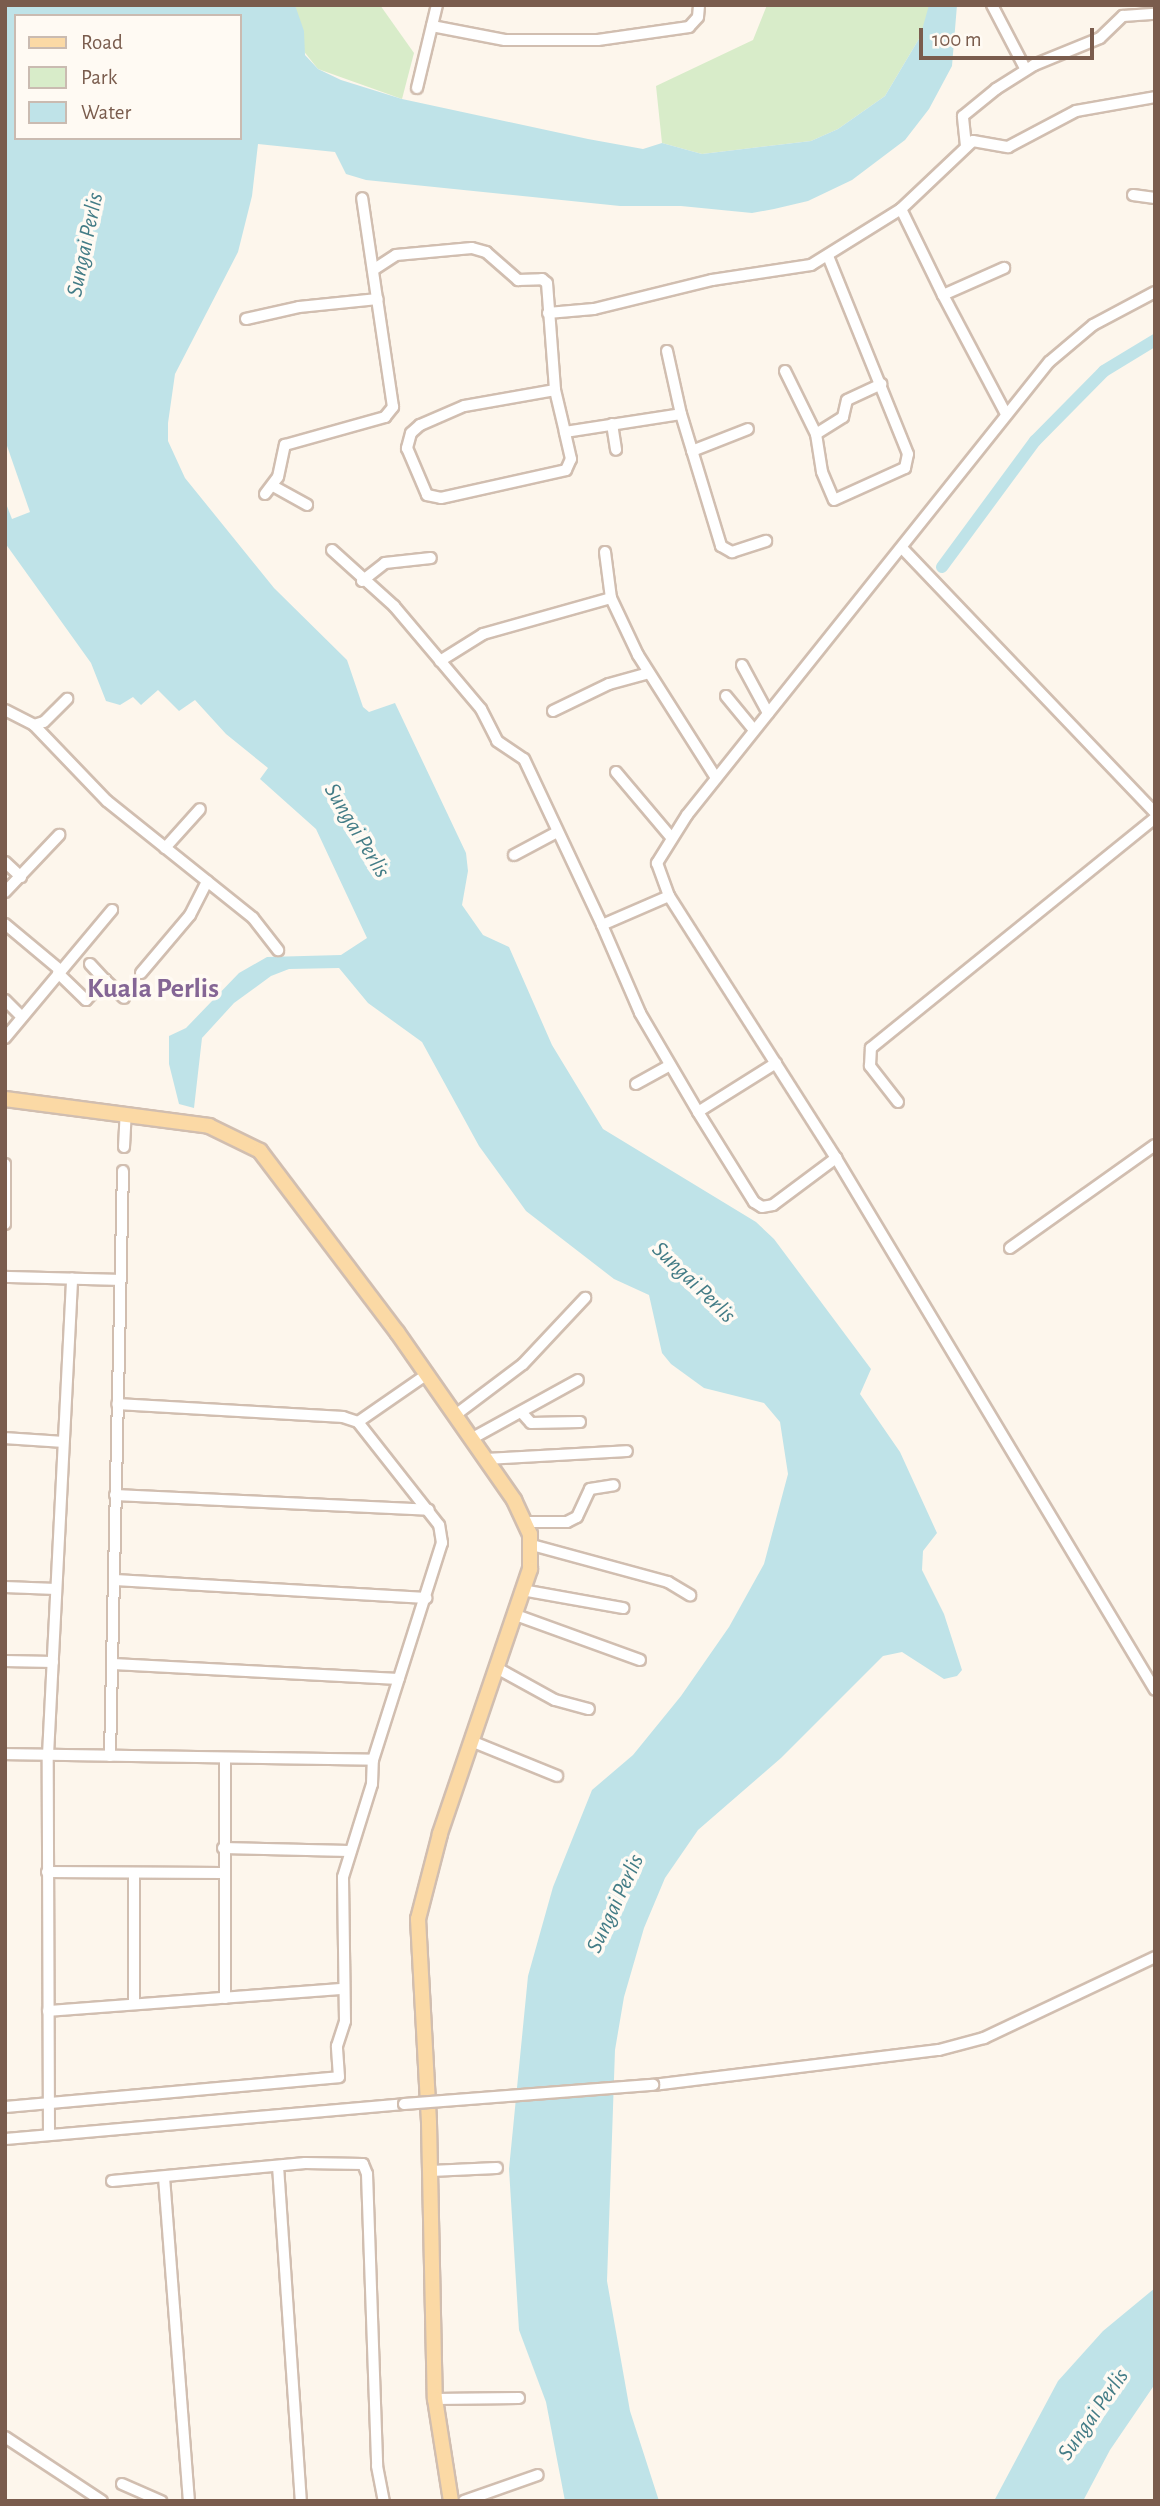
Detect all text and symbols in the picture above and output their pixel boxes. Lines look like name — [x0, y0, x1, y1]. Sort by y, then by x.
legend — [14, 14, 242, 140]
scale bar — [922, 14, 1097, 58]
text: 100 m — [932, 29, 982, 50]
text: Road — [81, 32, 123, 53]
text: Park — [81, 67, 117, 88]
text: Water — [81, 102, 131, 123]
water label: Sungai Perlis — [62, 191, 110, 299]
water label: Sungai Perlis — [317, 779, 395, 883]
district label: Kuala Perlis — [87, 972, 219, 1006]
water label: Sungai Perlis — [646, 1236, 740, 1330]
water label: Sungai Perlis — [581, 1850, 651, 1958]
water label: Sungai Perlis — [1052, 2364, 1136, 2466]

